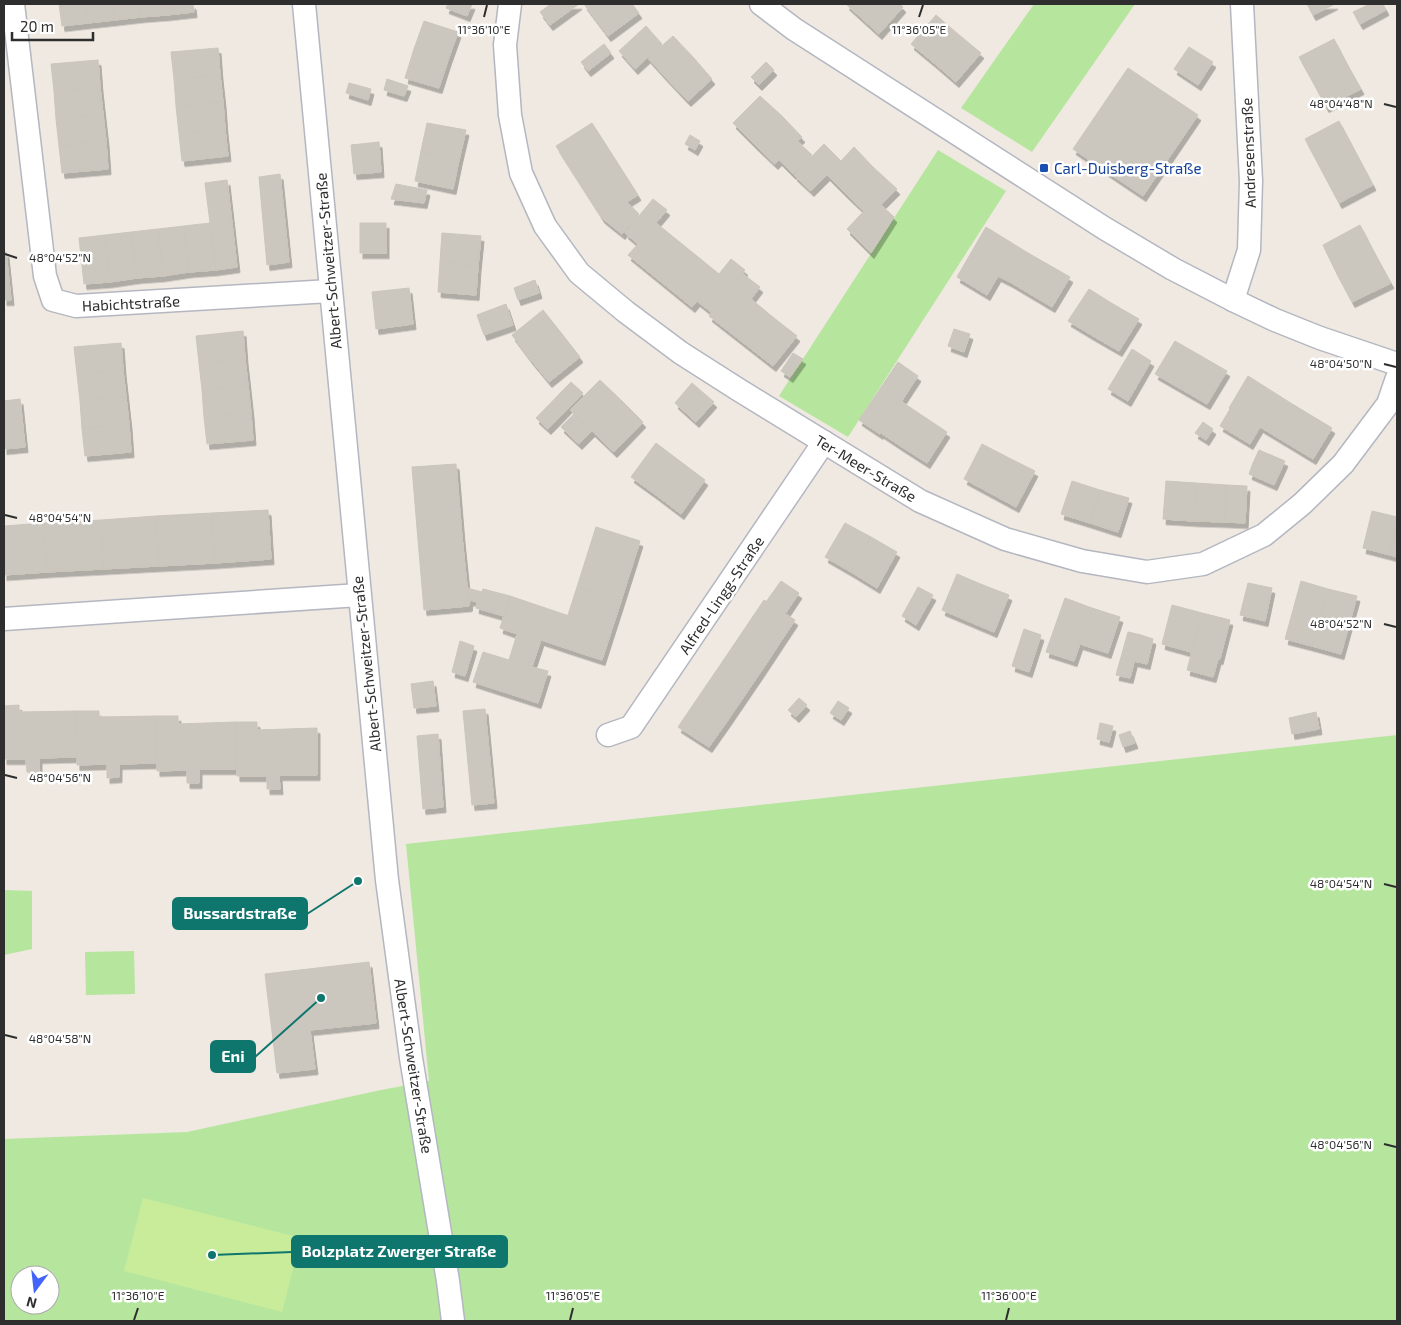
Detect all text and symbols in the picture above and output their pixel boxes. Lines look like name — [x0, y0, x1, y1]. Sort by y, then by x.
scale bar — [12, 10, 94, 42]
text: 20 m — [20, 17, 54, 35]
text: 11°36'10"E — [458, 22, 511, 36]
text: 11°36'05"E — [892, 22, 947, 36]
text: 48°04'48"N — [1309, 96, 1373, 110]
street label: Andresenstraße — [1237, 97, 1259, 209]
place label: Carl-Duisberg-Straße — [1054, 159, 1202, 177]
marker: Carl-Duisberg-Straße — [1038, 162, 1050, 174]
street label: Albert-Schweitzer-Straße — [311, 172, 345, 350]
text: 48°04'52"N — [29, 250, 91, 264]
street label: Habichtstraße — [82, 291, 180, 315]
text: 48°04'50"N — [1310, 356, 1372, 370]
street label: Ter-Meer-Straße — [812, 431, 920, 505]
text: 48°04'54"N — [29, 510, 91, 524]
street label: Alfred-Lingg-Straße — [675, 533, 767, 657]
street label: Albert-Schweitzer-Straße — [348, 575, 384, 753]
text: 48°04'52"N — [1310, 616, 1372, 630]
text: 48°04'56"N — [29, 770, 91, 784]
text: 48°04'54"N — [1310, 876, 1372, 890]
callout: Bussardstraße — [173, 898, 307, 929]
text: Bussardstraße — [183, 903, 297, 922]
street label: Albert-Schweitzer-Straße — [391, 977, 437, 1155]
text: 48°04'58"N — [29, 1031, 91, 1045]
callout: Eni — [211, 1041, 255, 1072]
text: Eni — [221, 1046, 245, 1065]
text: 48°04'56"N — [1310, 1137, 1372, 1151]
callout: Bolzplatz Zwerger Straße — [292, 1236, 507, 1267]
text: Bolzplatz Zwerger Straße — [302, 1241, 496, 1260]
north arrow — [10, 1265, 60, 1315]
text: 11°36'10"E — [112, 1288, 165, 1302]
text: 11°36'05"E — [546, 1288, 601, 1302]
text: 11°36'00"E — [981, 1288, 1037, 1302]
text: N — [24, 1294, 39, 1313]

